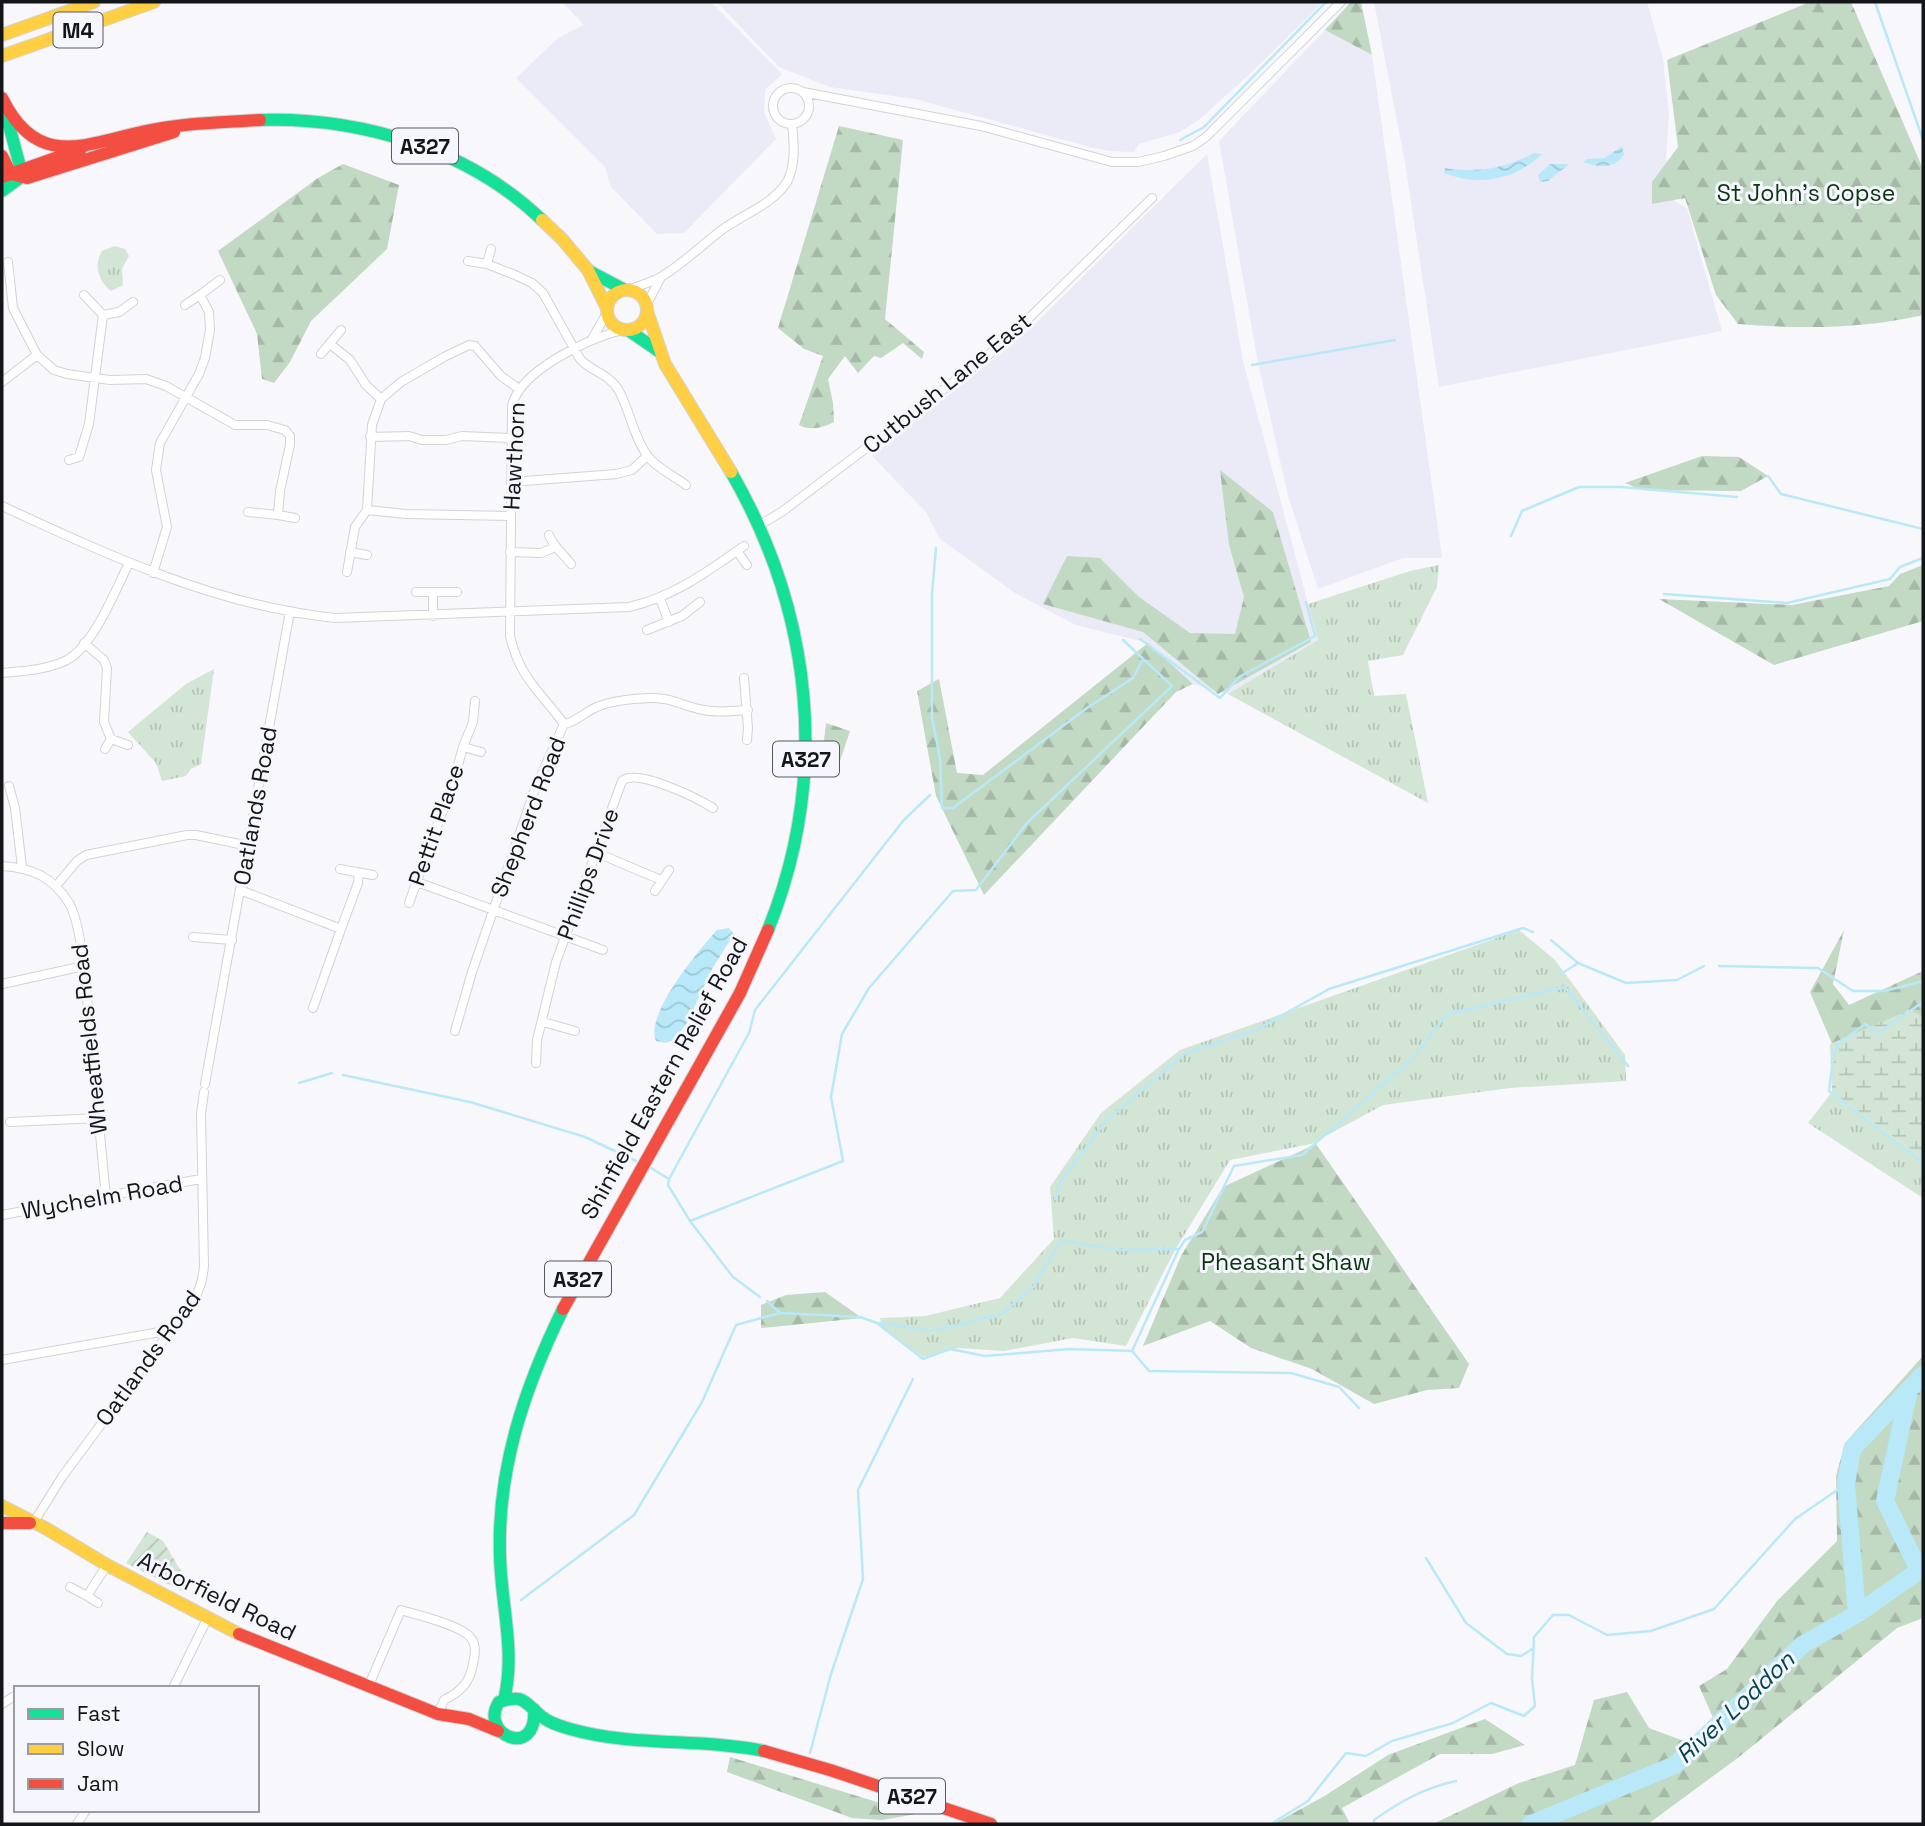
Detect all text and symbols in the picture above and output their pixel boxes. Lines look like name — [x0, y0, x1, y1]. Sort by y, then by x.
road number: M4 — [54, 12, 102, 48]
road number: A327 — [392, 128, 458, 164]
park label: St John's Copse — [1717, 178, 1895, 208]
street label: Cutbush Lane East — [857, 306, 1037, 460]
street label: Hawthorn — [496, 401, 532, 511]
street label: Oatlands Road — [226, 724, 284, 888]
street label: Shepherd Road — [484, 732, 572, 902]
road number: A327 — [773, 742, 839, 776]
street label: Pettit Place — [401, 760, 471, 890]
street label: Phillips Drive — [550, 804, 626, 944]
street label: Shinfield Eastern Relief Road — [574, 932, 754, 1224]
street label: Wheatfields Road — [64, 942, 114, 1136]
street label: Wychelm Road — [19, 1168, 185, 1226]
park label: Pheasant Shaw — [1201, 1247, 1371, 1277]
road number: A327 — [545, 1262, 611, 1296]
street label: Oatlands Road — [89, 1284, 207, 1432]
street label: Arborfield Road — [133, 1545, 301, 1647]
water label: River Loddon — [1669, 1643, 1802, 1770]
legend — [14, 1686, 259, 1812]
text: Fast — [77, 1700, 121, 1727]
text: Slow — [77, 1735, 125, 1762]
text: Jam — [77, 1770, 119, 1797]
road number: A327 — [879, 1778, 945, 1814]

